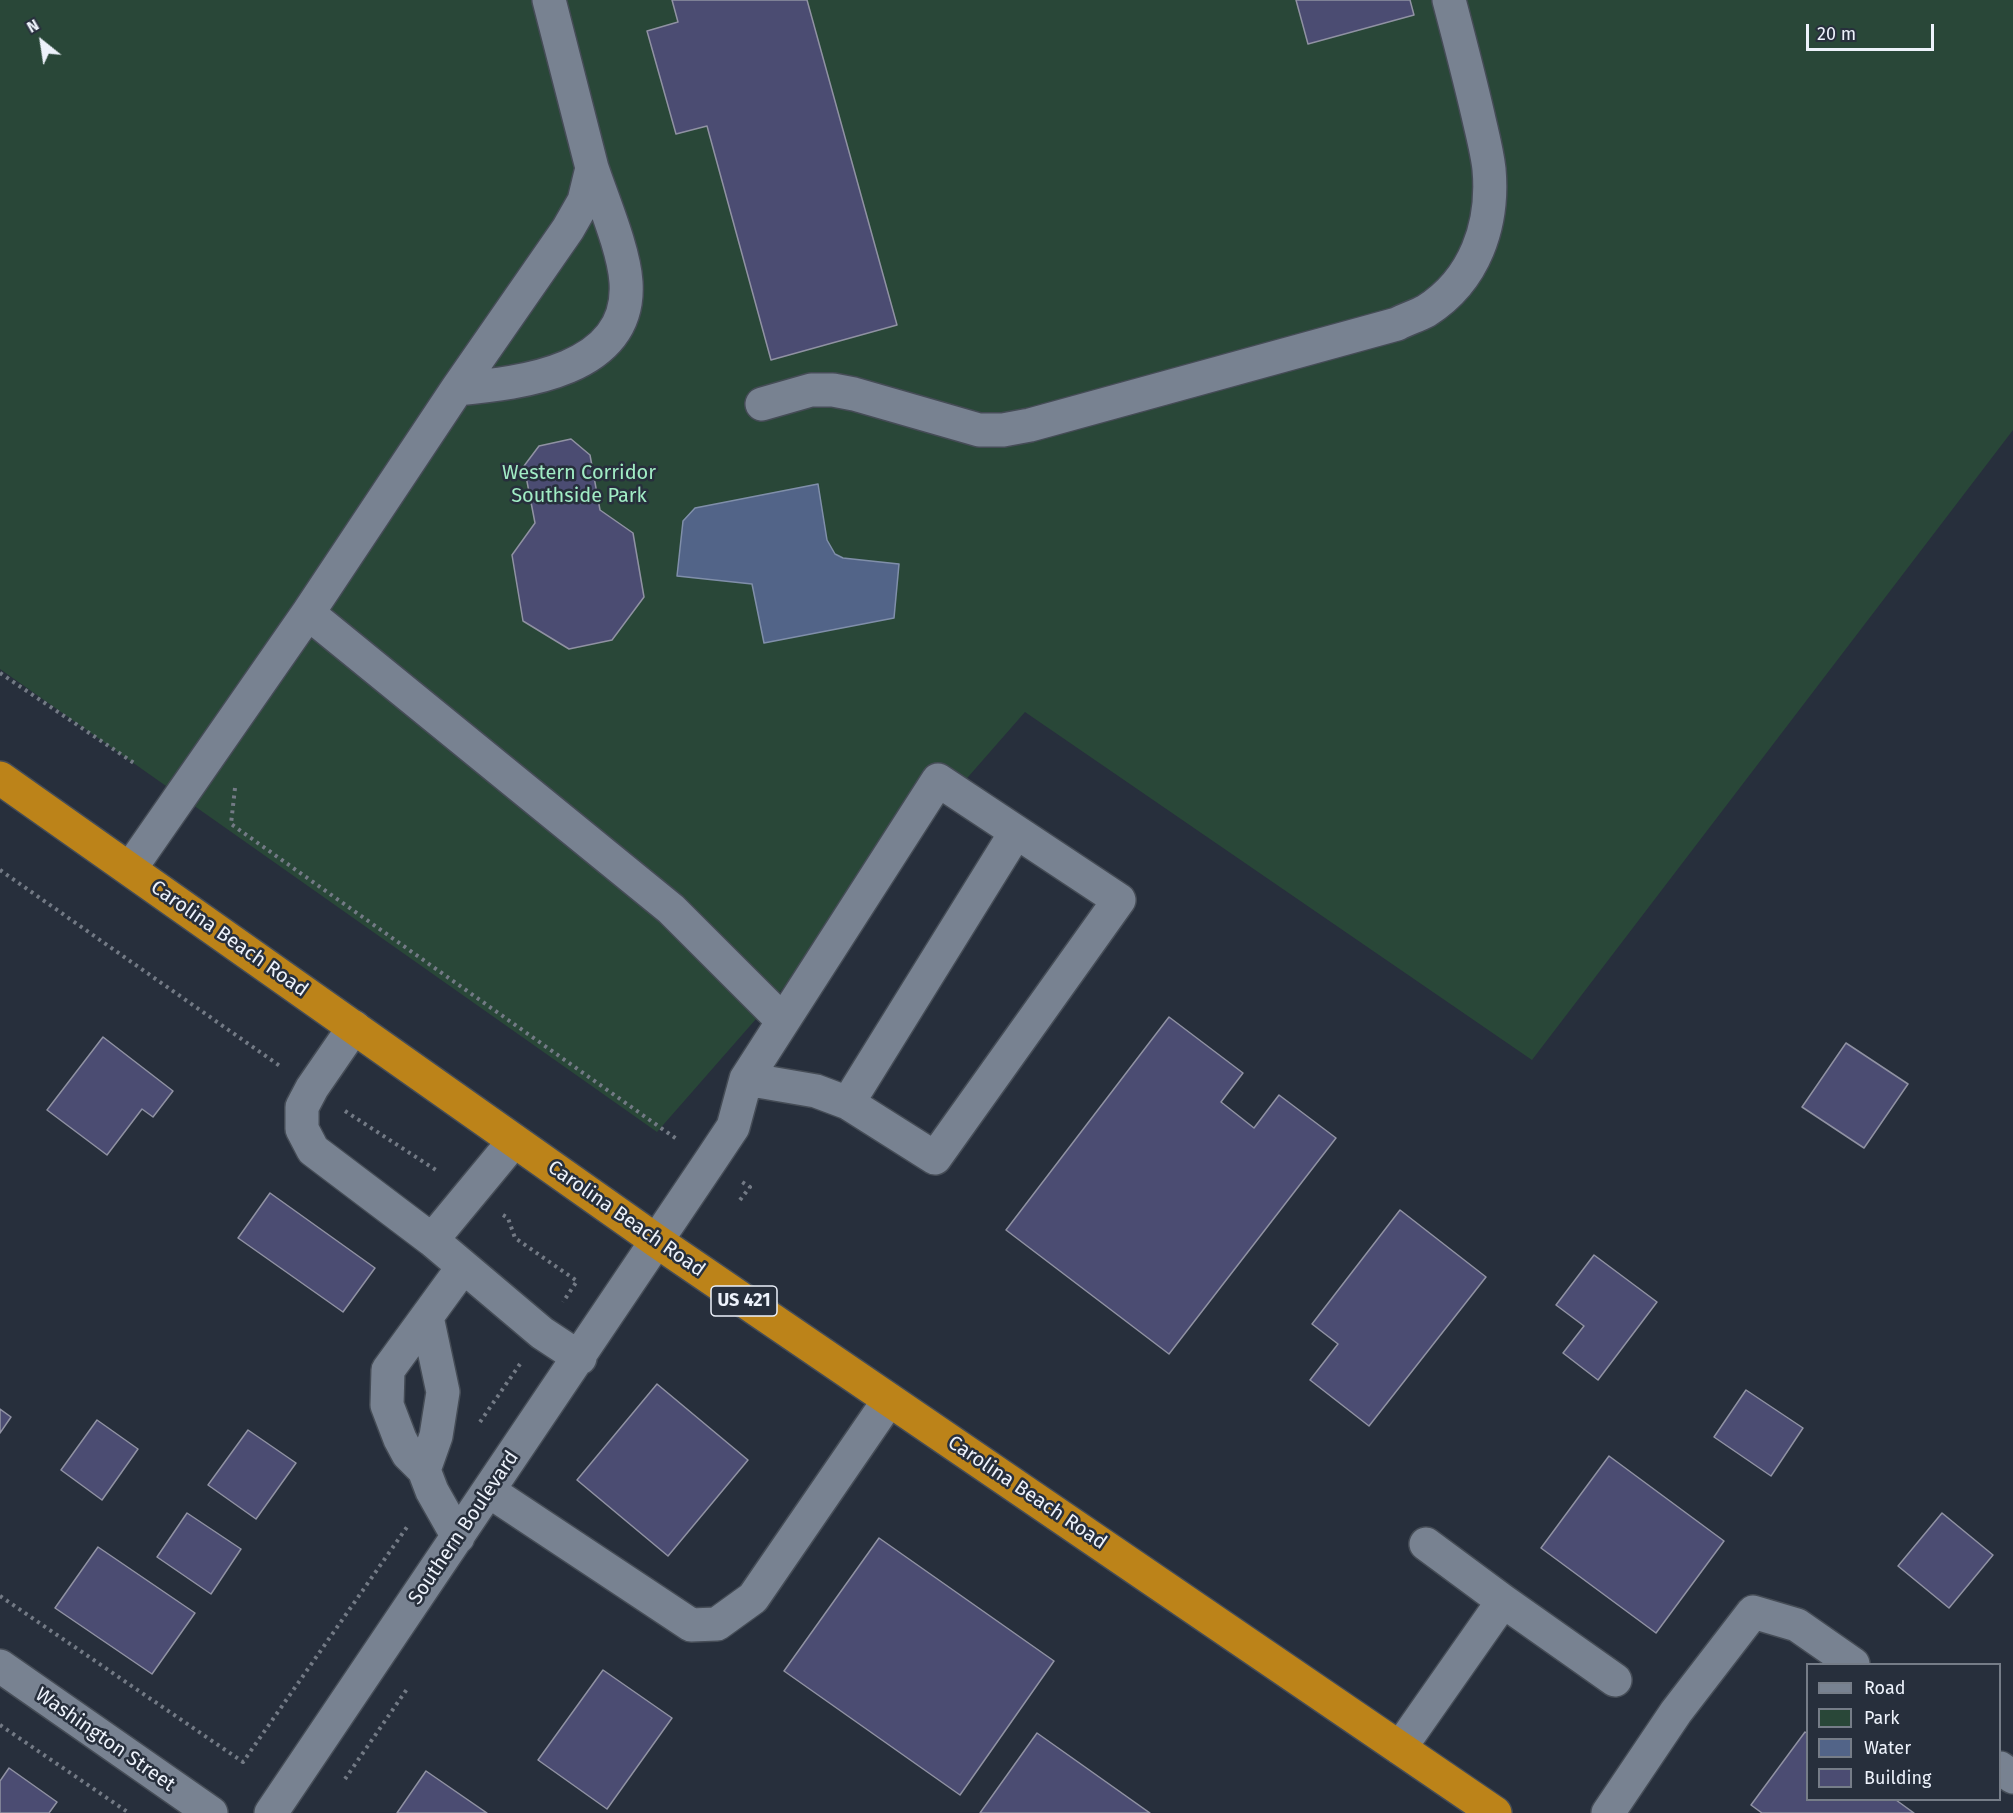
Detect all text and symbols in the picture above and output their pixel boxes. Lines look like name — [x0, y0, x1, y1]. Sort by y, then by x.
north arrow — [12, 12, 72, 72]
scale bar — [1809, 12, 1936, 50]
text: N — [23, 15, 42, 37]
text: 20 m — [1817, 23, 1856, 45]
park label: Western Corridor Southside Park — [502, 461, 656, 508]
street label: Carolina Beach Road — [146, 876, 312, 1002]
street label: Carolina Beach Road — [543, 1156, 709, 1282]
road number: US 421 — [711, 1286, 777, 1316]
street label: Carolina Beach Road — [943, 1431, 1111, 1555]
street label: Southern Boulevard — [404, 1447, 524, 1609]
legend — [1806, 1663, 2001, 1801]
text: Road — [1864, 1677, 1906, 1699]
street label: Washington Street — [30, 1683, 180, 1797]
text: Park — [1864, 1707, 1899, 1729]
text: Water — [1864, 1737, 1911, 1759]
text: Building — [1864, 1767, 1931, 1789]

